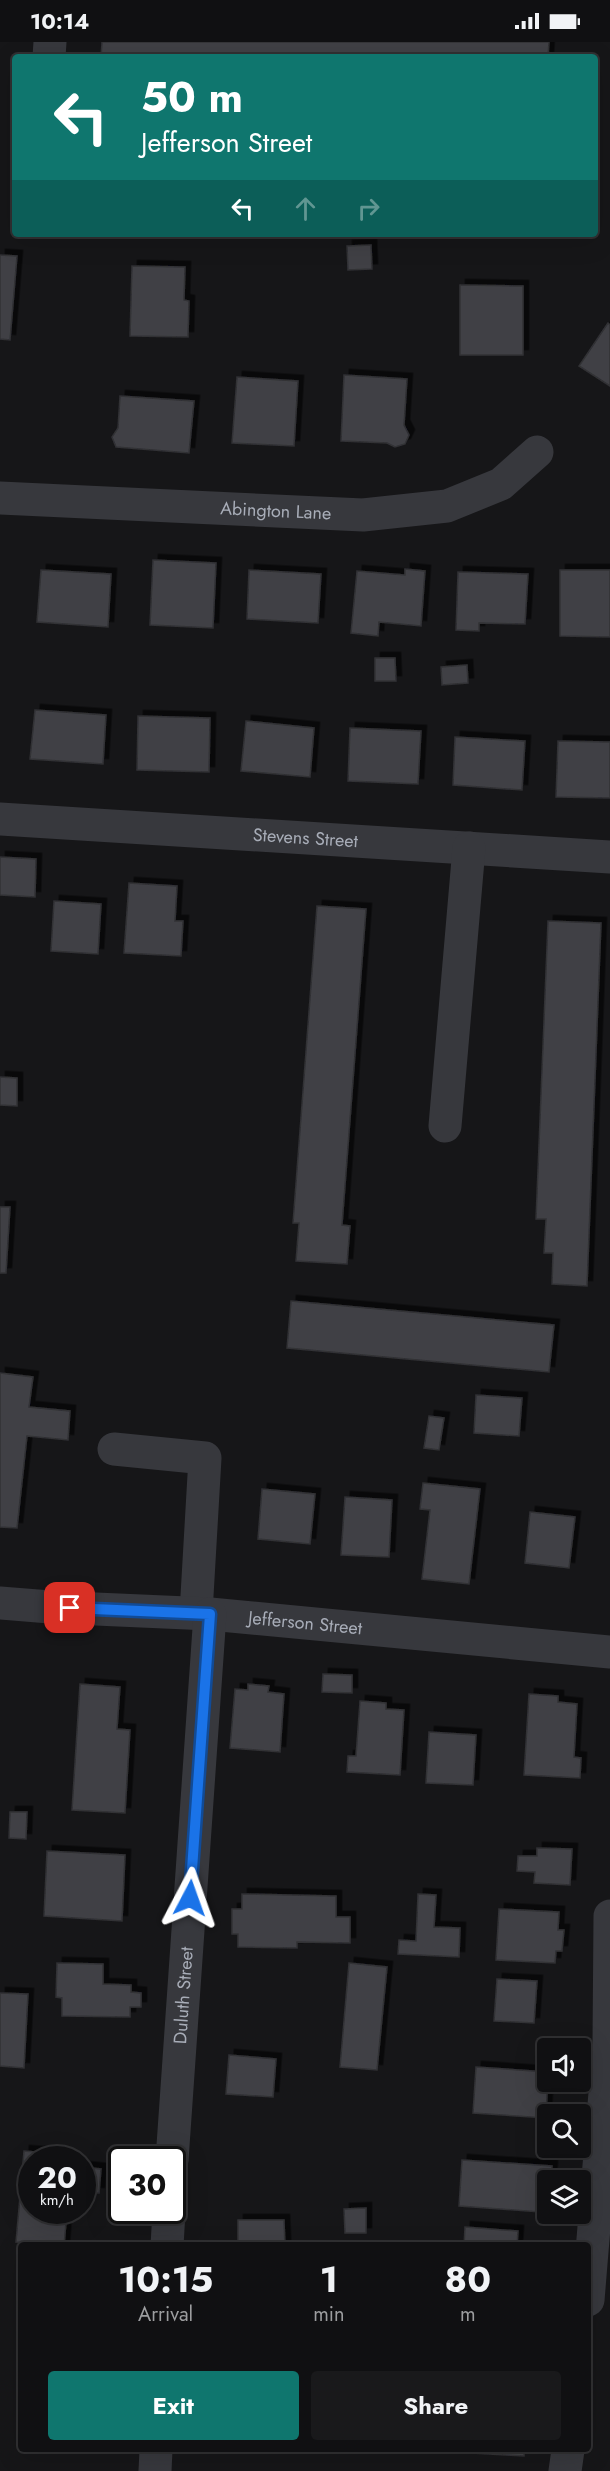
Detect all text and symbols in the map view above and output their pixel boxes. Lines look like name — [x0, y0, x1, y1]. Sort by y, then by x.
text: 10:14 — [30, 5, 89, 37]
text: 50 m — [141, 67, 243, 128]
icon: left — [42, 78, 120, 156]
text: Jefferson Street — [141, 123, 312, 162]
icon: left — [226, 192, 259, 225]
icon: ahead — [289, 192, 322, 225]
icon: right — [352, 192, 385, 225]
street label: Abington Lane — [220, 495, 332, 526]
street label: Stevens Street — [252, 822, 359, 854]
pin — [44, 1582, 95, 1633]
icon: arrive — [53, 1591, 86, 1624]
street label: Jefferson Street — [245, 1605, 364, 1641]
position arrow — [158, 1866, 222, 1930]
street label: Duluth Street — [167, 1945, 200, 2045]
map controls — [537, 2038, 591, 2224]
button: sound — [537, 2038, 591, 2092]
button: search — [537, 2104, 591, 2158]
speed limit sign: 30 — [108, 2146, 186, 2224]
text: 20 — [37, 2156, 77, 2199]
button: layers — [537, 2170, 591, 2224]
text: km/h — [40, 2189, 74, 2211]
text: 10:15 — [118, 2253, 213, 2305]
text: 1 — [320, 2253, 338, 2305]
text: 80 — [445, 2253, 491, 2305]
text: Arrival — [138, 2300, 193, 2329]
text: min — [313, 2300, 345, 2329]
text: m — [460, 2300, 476, 2329]
button: Exit — [48, 2371, 299, 2440]
button: Share — [311, 2371, 561, 2440]

